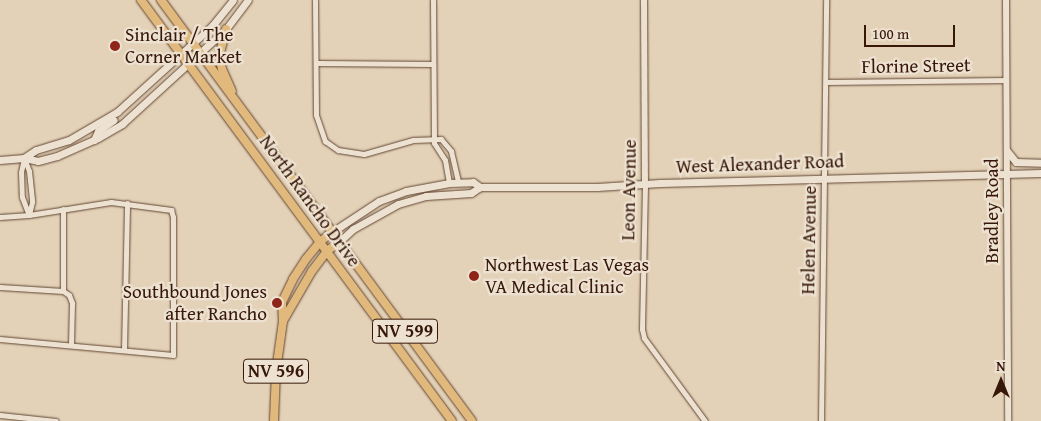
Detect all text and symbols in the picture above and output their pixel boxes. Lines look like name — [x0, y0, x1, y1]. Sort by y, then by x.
scale bar — [866, 15, 957, 47]
text: 100 m — [872, 23, 909, 44]
place label: Sinclair / The Corner Market — [125, 24, 242, 68]
marker: Sinclair / The Corner Market — [109, 40, 121, 52]
street label: Florine Street — [861, 54, 971, 78]
street label: North Rancho Drive — [255, 131, 365, 271]
street label: Leon Avenue — [617, 139, 641, 241]
street label: West Alexander Road — [675, 150, 845, 178]
street label: Bradley Road — [981, 158, 1003, 264]
street label: Helen Avenue — [797, 185, 821, 295]
place label: Northwest Las Vegas VA Medical Clinic — [485, 254, 649, 298]
marker: Northwest Las Vegas VA Medical Clinic — [467, 269, 481, 283]
place label: Southbound Jones after Rancho — [123, 281, 267, 325]
marker: Southbound Jones after Rancho — [271, 297, 283, 309]
road number: NV 599 — [371, 316, 439, 346]
road number: NV 596 — [242, 356, 310, 386]
north arrow — [976, 356, 1026, 406]
text: N — [996, 356, 1006, 376]

